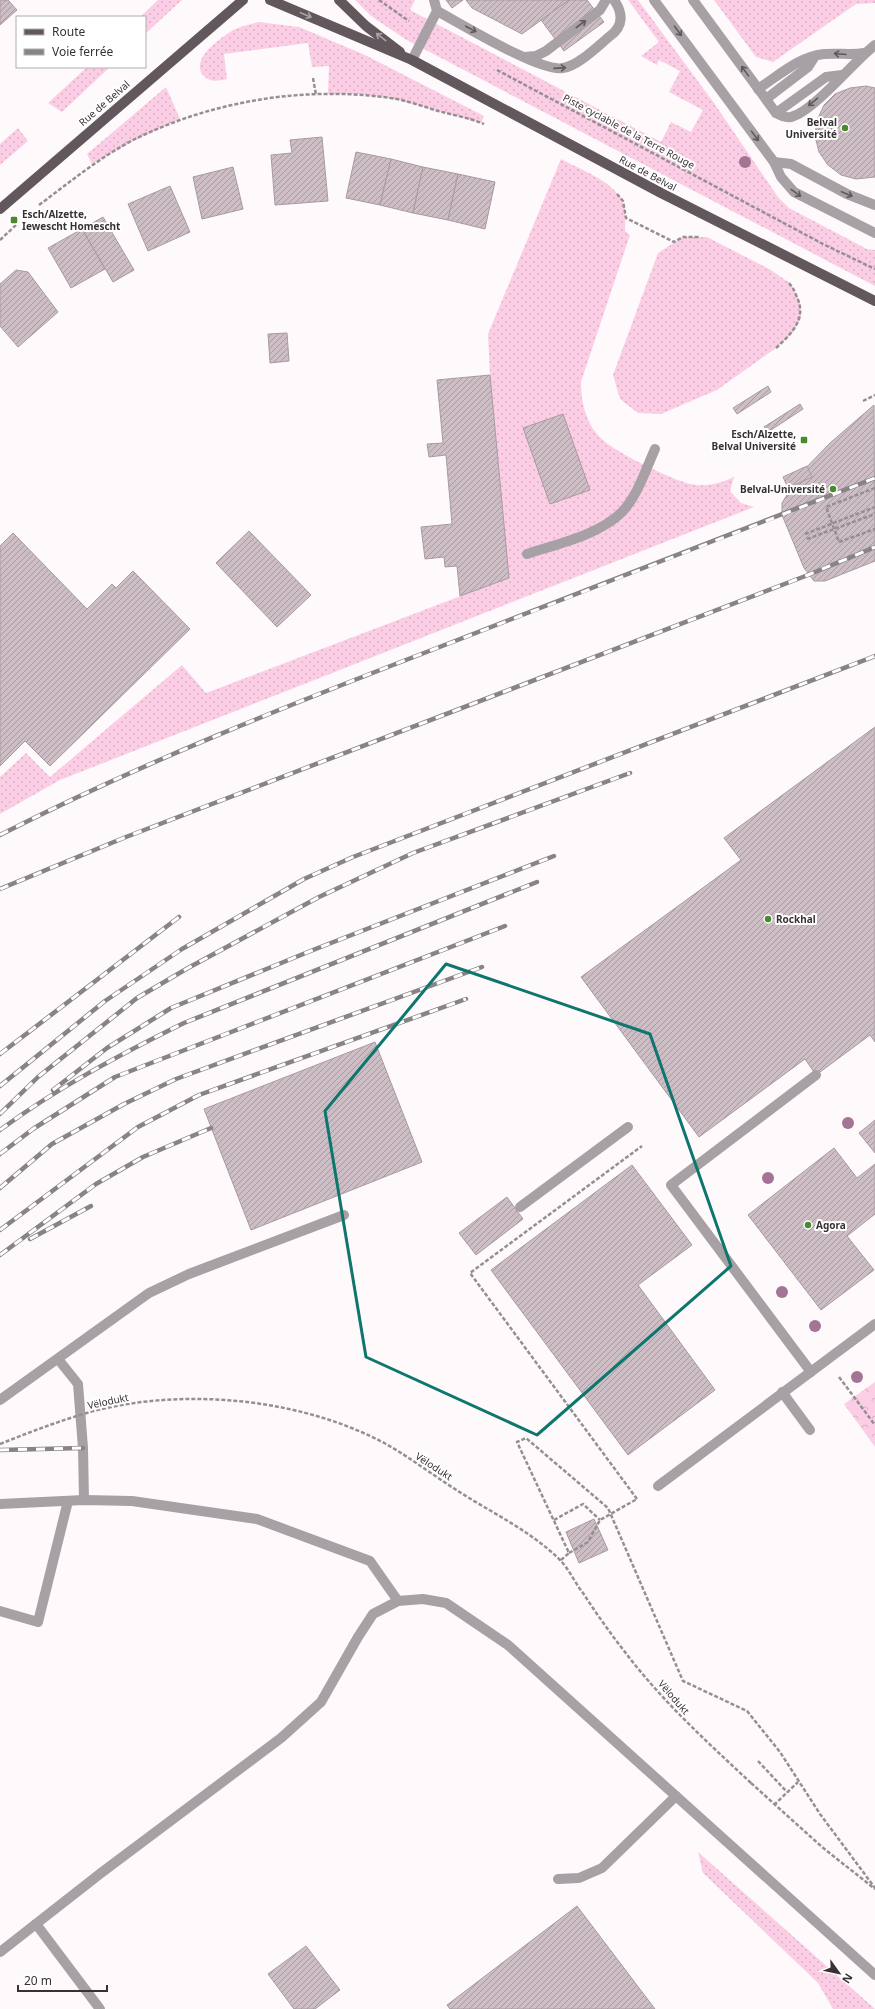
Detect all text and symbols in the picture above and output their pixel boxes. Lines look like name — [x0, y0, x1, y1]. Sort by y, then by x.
one-way arrow — [299, 12, 311, 20]
legend — [16, 16, 146, 68]
one-way arrow — [575, 20, 586, 29]
text: Route — [52, 23, 85, 40]
one-way arrow — [465, 26, 477, 33]
one-way arrow — [673, 26, 682, 37]
one-way arrow — [375, 32, 386, 41]
text: Voie ferrée — [52, 43, 114, 60]
one-way arrow — [834, 51, 847, 58]
one-way arrow — [553, 64, 566, 71]
one-way arrow — [741, 65, 749, 76]
street label: Rue de Belval — [76, 77, 132, 129]
street label: Piste cyclable de la Terre Rouge — [561, 90, 698, 172]
one-way arrow — [808, 98, 819, 107]
place label: Belval Université — [785, 115, 837, 141]
marker: Belval Université — [840, 123, 850, 133]
one-way arrow — [751, 130, 759, 141]
street label: Rue de Belval — [617, 152, 679, 194]
one-way arrow — [790, 189, 801, 197]
one-way arrow — [841, 191, 853, 198]
place label: Esch/Alzette, Iewescht Homescht — [22, 207, 121, 233]
marker: Esch/Alzette, Iewescht Homescht — [9, 215, 19, 225]
place label: Esch/Alzette, Belval Université — [712, 427, 796, 453]
marker: Esch/Alzette, Belval Université — [799, 435, 809, 445]
place label: Belval-Université — [740, 482, 825, 496]
marker: Belval-Université — [828, 484, 838, 494]
place label: Rockhal — [776, 912, 816, 926]
marker: Rockhal — [763, 914, 773, 924]
place label: Agora — [816, 1218, 846, 1232]
marker: Agora — [803, 1220, 813, 1230]
street label: Vëlodukt — [86, 1390, 130, 1412]
street label: Vëlodukt — [413, 1449, 455, 1483]
street label: Vëlodukt — [655, 1677, 693, 1717]
north arrow — [819, 1953, 859, 1993]
scale bar — [18, 1967, 107, 1993]
text: N — [839, 1971, 857, 1987]
text: 20 m — [24, 1972, 52, 1989]

